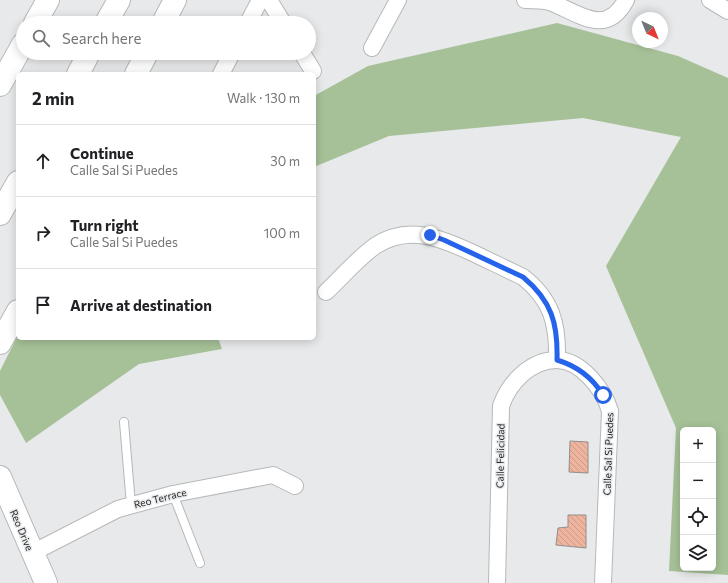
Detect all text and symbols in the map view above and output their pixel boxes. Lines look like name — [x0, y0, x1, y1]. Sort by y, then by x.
north arrow — [632, 12, 668, 48]
search box — [16, 16, 316, 60]
icon: search — [30, 27, 52, 49]
text: Search here — [62, 29, 141, 47]
text: 2 min — [32, 88, 74, 109]
text: Walk · 130 m — [227, 90, 300, 106]
text: Continue — [70, 144, 134, 162]
icon: ahead — [32, 150, 54, 172]
text: 30 m — [270, 153, 300, 169]
text: Calle Sal Si Puedes — [70, 162, 178, 178]
text: Turn right — [70, 216, 139, 234]
icon: right — [32, 222, 54, 244]
text: 100 m — [264, 225, 300, 241]
route end — [421, 226, 439, 244]
text: Calle Sal Si Puedes — [70, 234, 178, 250]
icon: arrive — [32, 294, 54, 316]
text: Arrive at destination — [70, 296, 212, 314]
route start — [594, 386, 612, 404]
street label: Calle Sal Si Puedes — [601, 412, 615, 496]
street label: Calle Felicidad — [493, 423, 507, 488]
map controls — [680, 427, 716, 571]
button: + — [680, 427, 716, 463]
button: − — [680, 463, 716, 499]
street label: Reo Terrace — [132, 486, 188, 510]
button: locate — [680, 499, 716, 535]
street label: Reo Drive — [8, 508, 36, 552]
button: layers — [680, 535, 716, 571]

